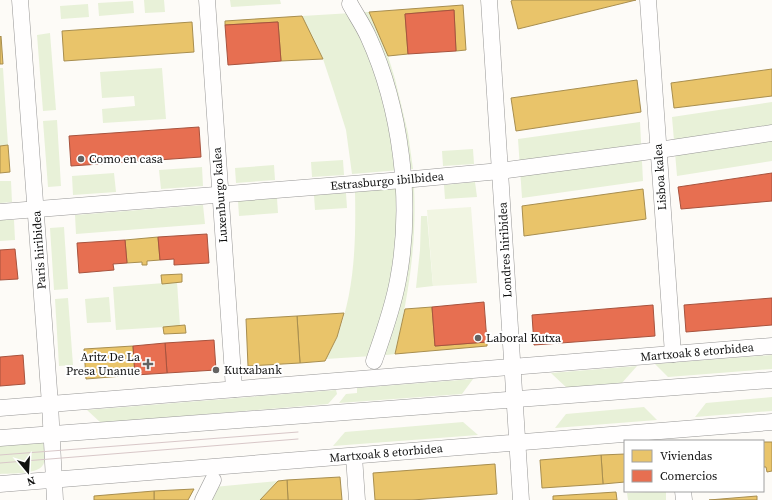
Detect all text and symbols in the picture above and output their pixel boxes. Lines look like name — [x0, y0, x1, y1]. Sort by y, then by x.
street label: Lisboa kalea — [650, 142, 670, 211]
street label: Luxenburgo kalea — [209, 146, 231, 243]
place label: Como en casa — [89, 151, 164, 167]
marker: Como en casa — [76, 154, 86, 164]
street label: Estrasburgo ibilbidea — [330, 168, 445, 194]
street label: Londres hiribidea — [494, 201, 515, 298]
street label: Paris hiribidea — [28, 209, 50, 290]
place label: Laboral Kutxa — [486, 330, 562, 346]
marker: Laboral Kutxa — [473, 333, 483, 343]
street label: Martxoak 8 etorbidea — [640, 339, 755, 365]
place label: Aritz De La Presa Unanue — [66, 349, 141, 379]
marker: Aritz De La Presa Unanue — [143, 359, 153, 369]
place label: Kutxabank — [224, 362, 282, 378]
marker: Kutxabank — [211, 365, 221, 375]
street label: Martxoak 8 etorbidea — [329, 440, 444, 466]
legend — [624, 440, 764, 492]
text: Viviendas — [660, 448, 712, 464]
north arrow — [8, 452, 48, 492]
text: Comercios — [660, 468, 717, 484]
text: N — [25, 473, 37, 489]

